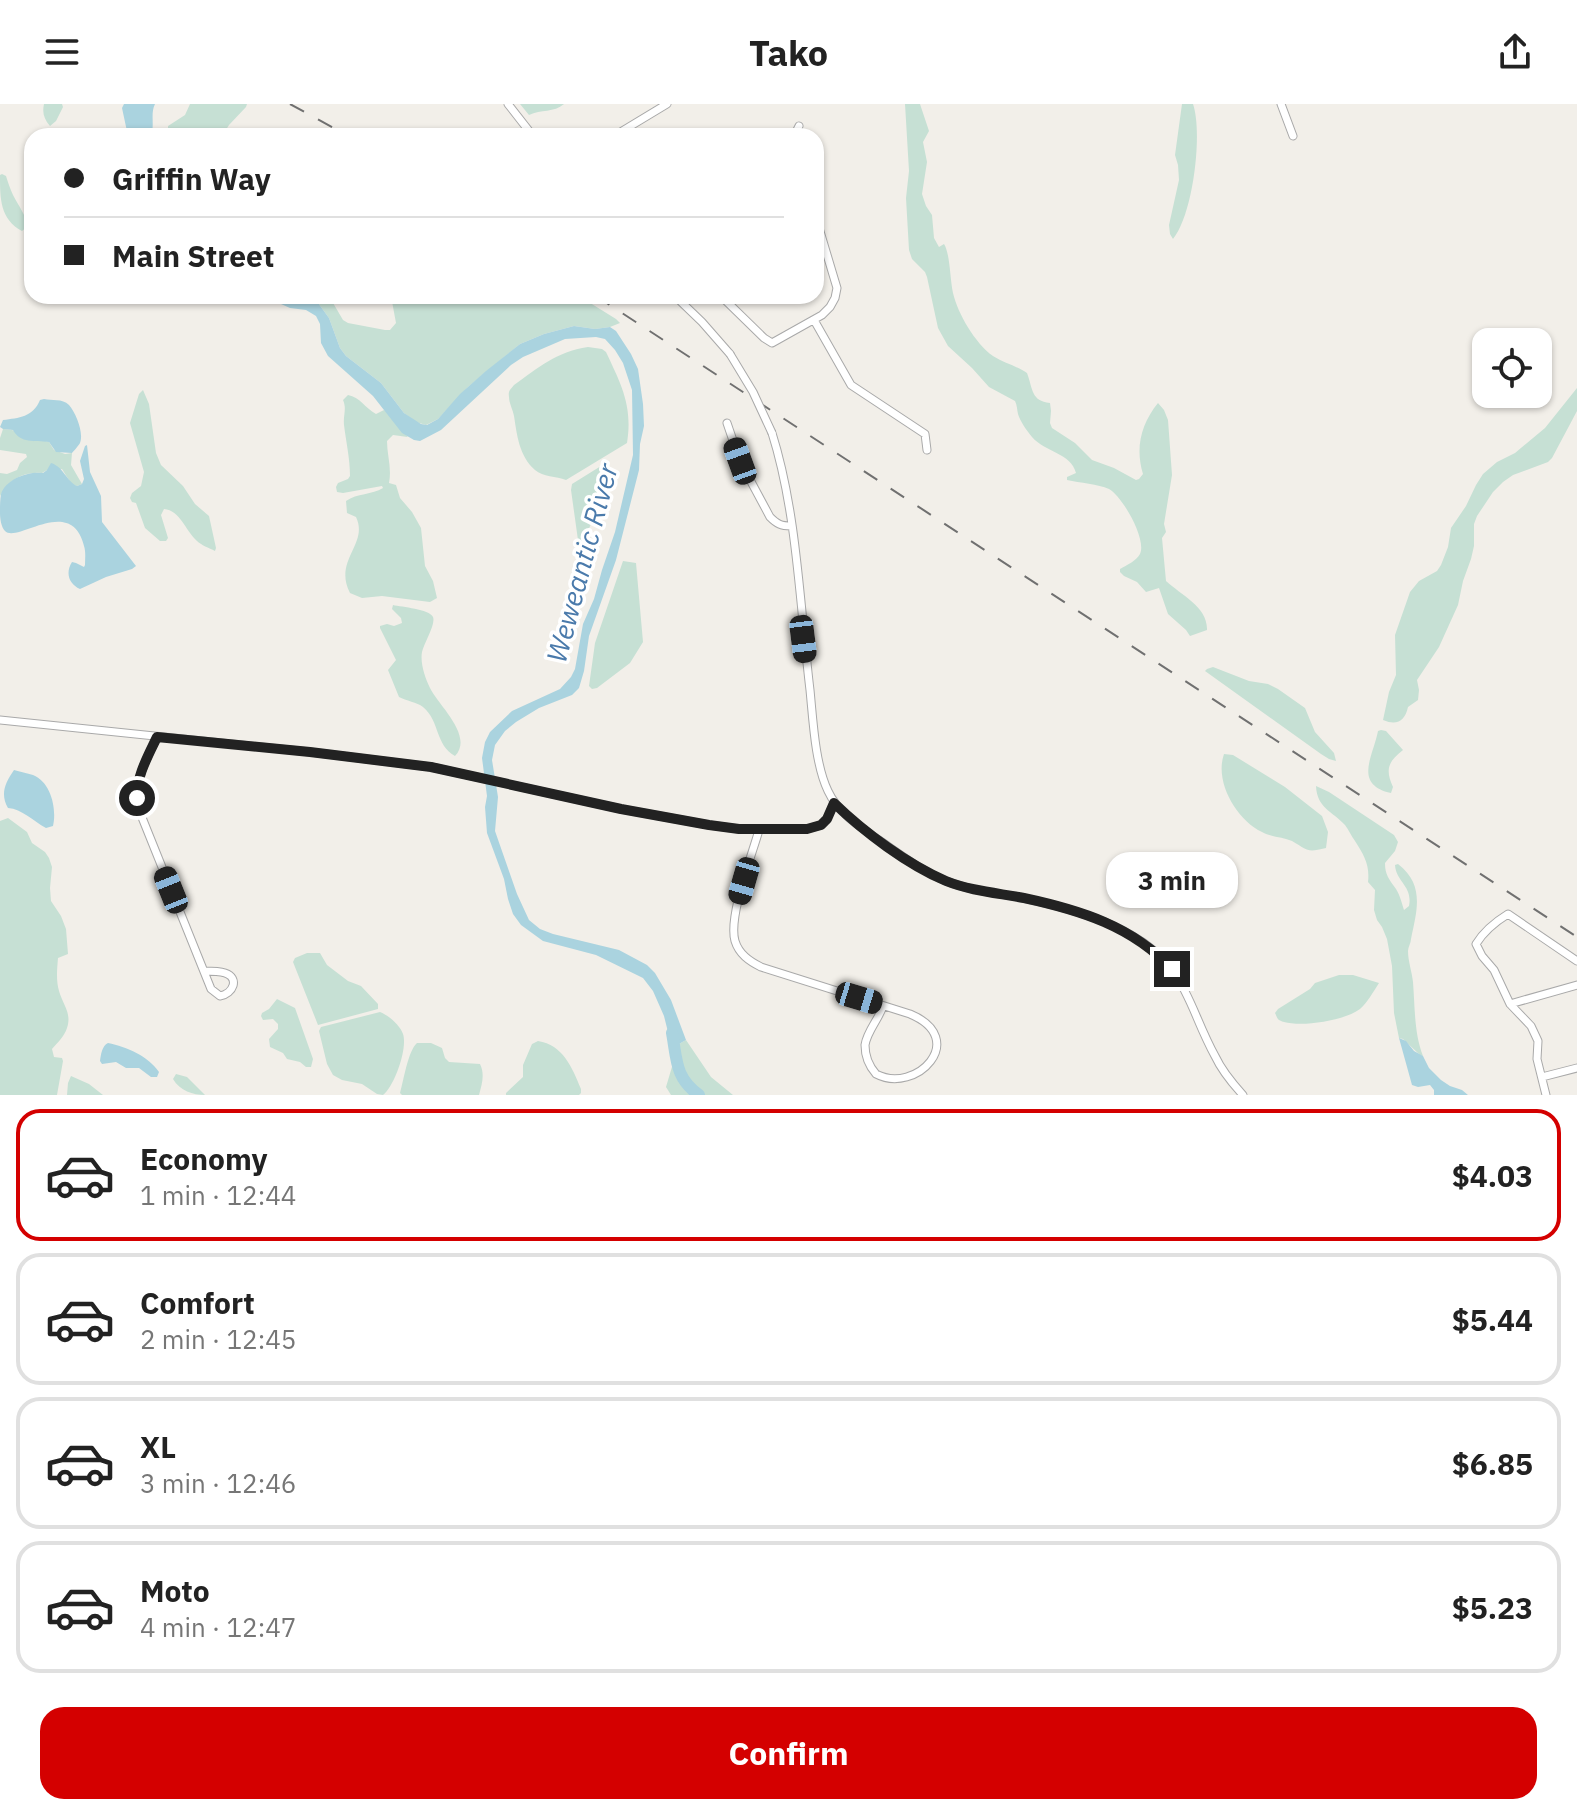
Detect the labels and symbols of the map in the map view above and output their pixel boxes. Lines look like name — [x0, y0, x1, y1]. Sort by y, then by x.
car — [721, 434, 759, 488]
water label: Weweantic River — [537, 459, 626, 666]
car — [788, 614, 818, 664]
route start — [119, 780, 155, 816]
callout: 3 min — [1106, 853, 1238, 909]
car — [726, 855, 762, 907]
car — [151, 863, 191, 917]
route end — [1154, 951, 1190, 987]
car — [833, 980, 885, 1016]

